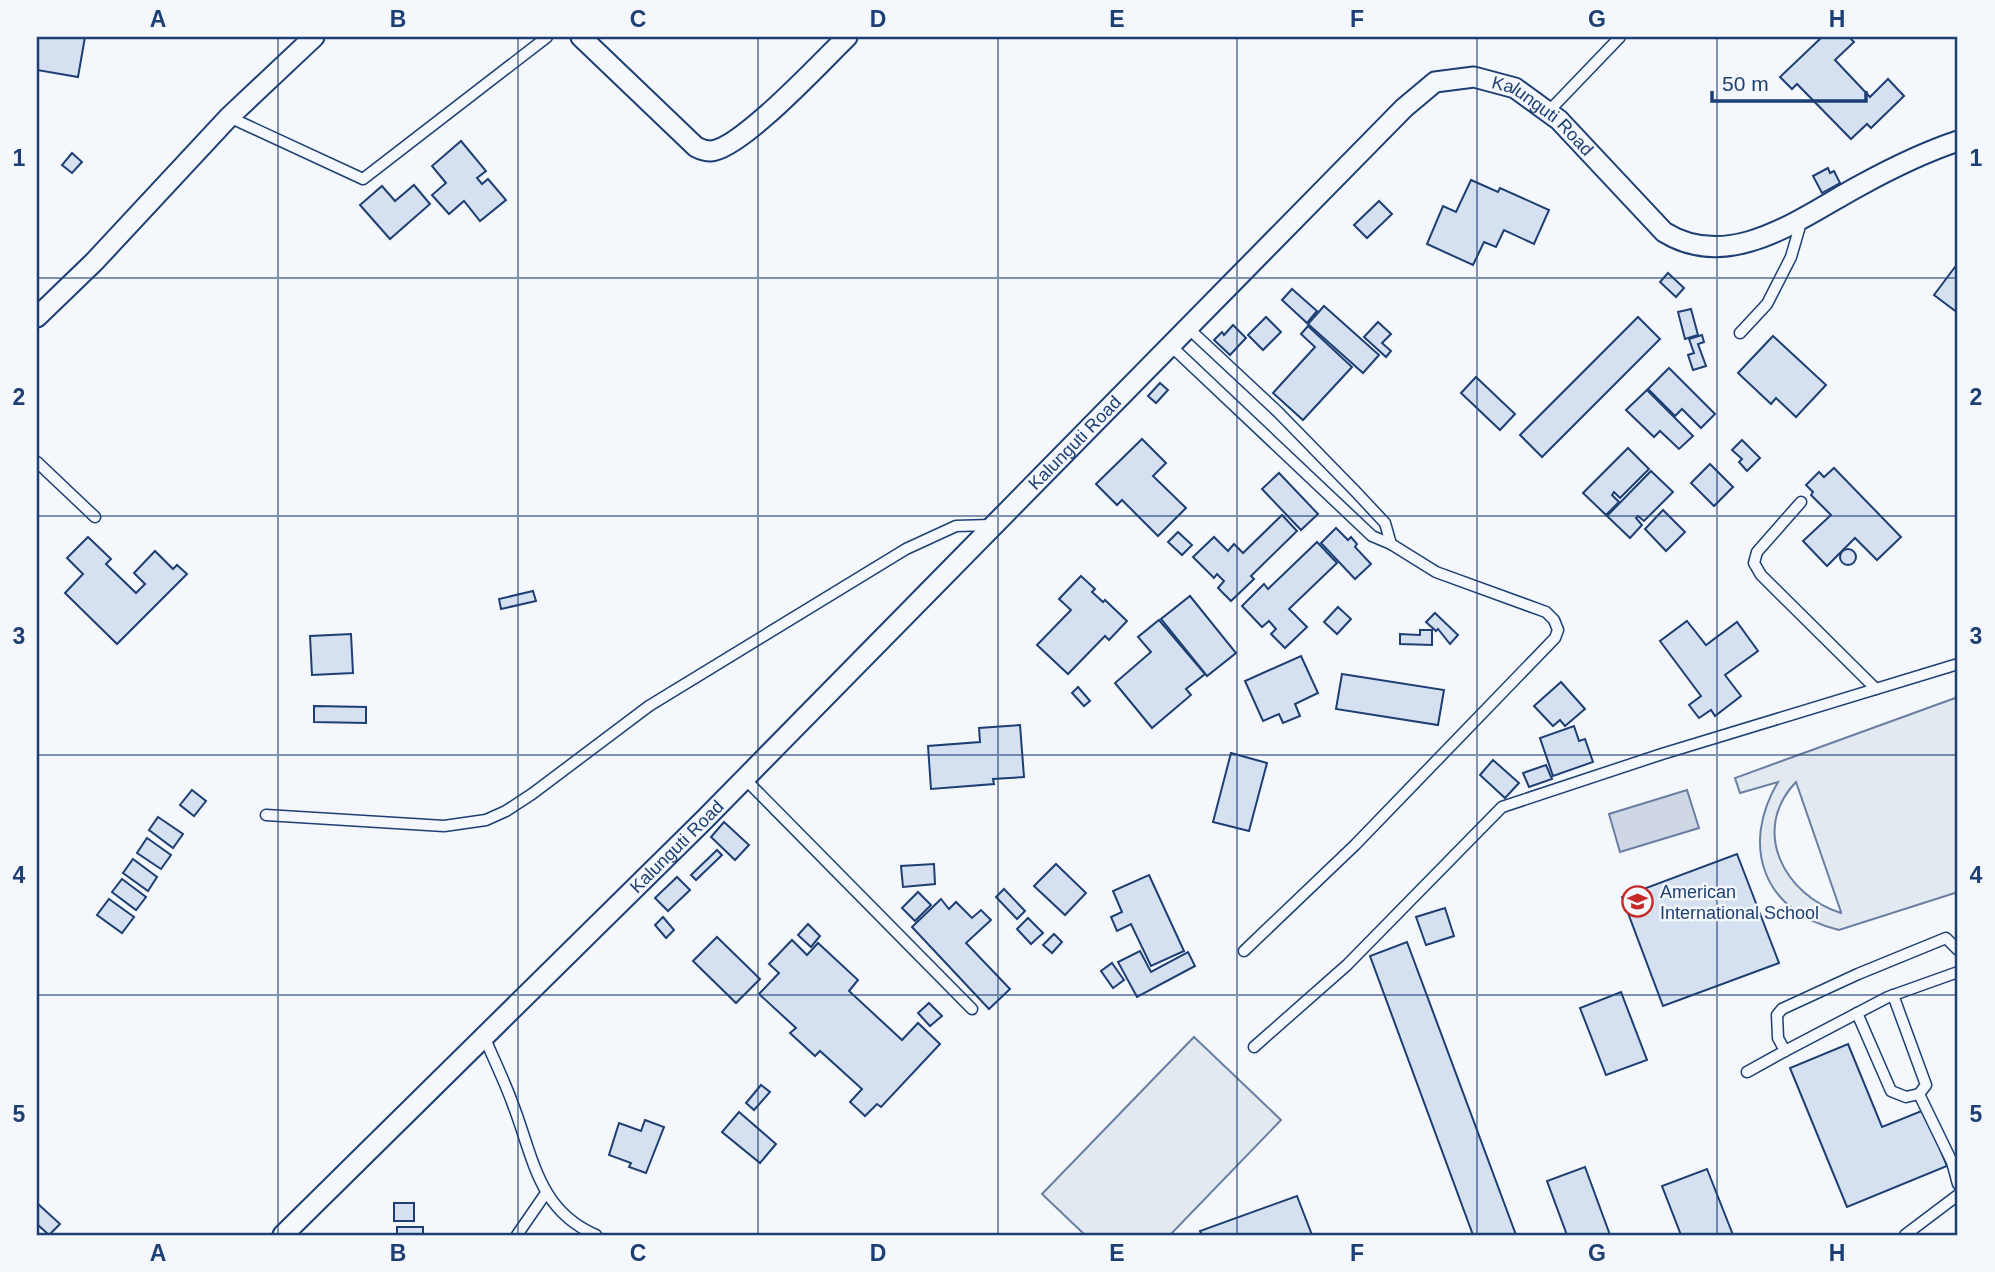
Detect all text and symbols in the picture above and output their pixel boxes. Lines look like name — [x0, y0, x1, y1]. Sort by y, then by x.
text: A — [150, 6, 166, 32]
text: B — [390, 6, 406, 32]
text: C — [630, 6, 646, 32]
text: D — [870, 6, 886, 32]
text: E — [1109, 6, 1125, 32]
text: F — [1350, 6, 1364, 32]
text: G — [1588, 6, 1606, 32]
text: H — [1829, 6, 1845, 32]
scale bar — [1712, 60, 1866, 104]
street label: Kalunguti Road — [1490, 72, 1597, 160]
text: 50 m — [1722, 72, 1769, 95]
text: 1 — [13, 145, 26, 171]
text: 1 — [1970, 145, 1983, 171]
text: 2 — [13, 384, 25, 410]
text: 2 — [1970, 384, 1982, 410]
street label: Kalunguti Road — [1024, 392, 1125, 494]
text: 3 — [13, 623, 25, 649]
text: 3 — [1970, 623, 1982, 649]
street label: Kalunguti Road — [626, 796, 728, 897]
text: 4 — [13, 862, 26, 888]
text: 4 — [1970, 862, 1983, 888]
place label: American International School — [1660, 882, 1819, 923]
school or university icon: American International School — [1620, 885, 1654, 919]
text: 5 — [13, 1101, 26, 1127]
text: 5 — [1970, 1101, 1983, 1127]
text: A — [150, 1240, 166, 1266]
text: B — [390, 1240, 406, 1266]
text: C — [630, 1240, 646, 1266]
text: D — [870, 1240, 886, 1266]
text: E — [1109, 1240, 1125, 1266]
text: F — [1350, 1240, 1364, 1266]
text: G — [1588, 1240, 1606, 1266]
text: H — [1829, 1240, 1845, 1266]

